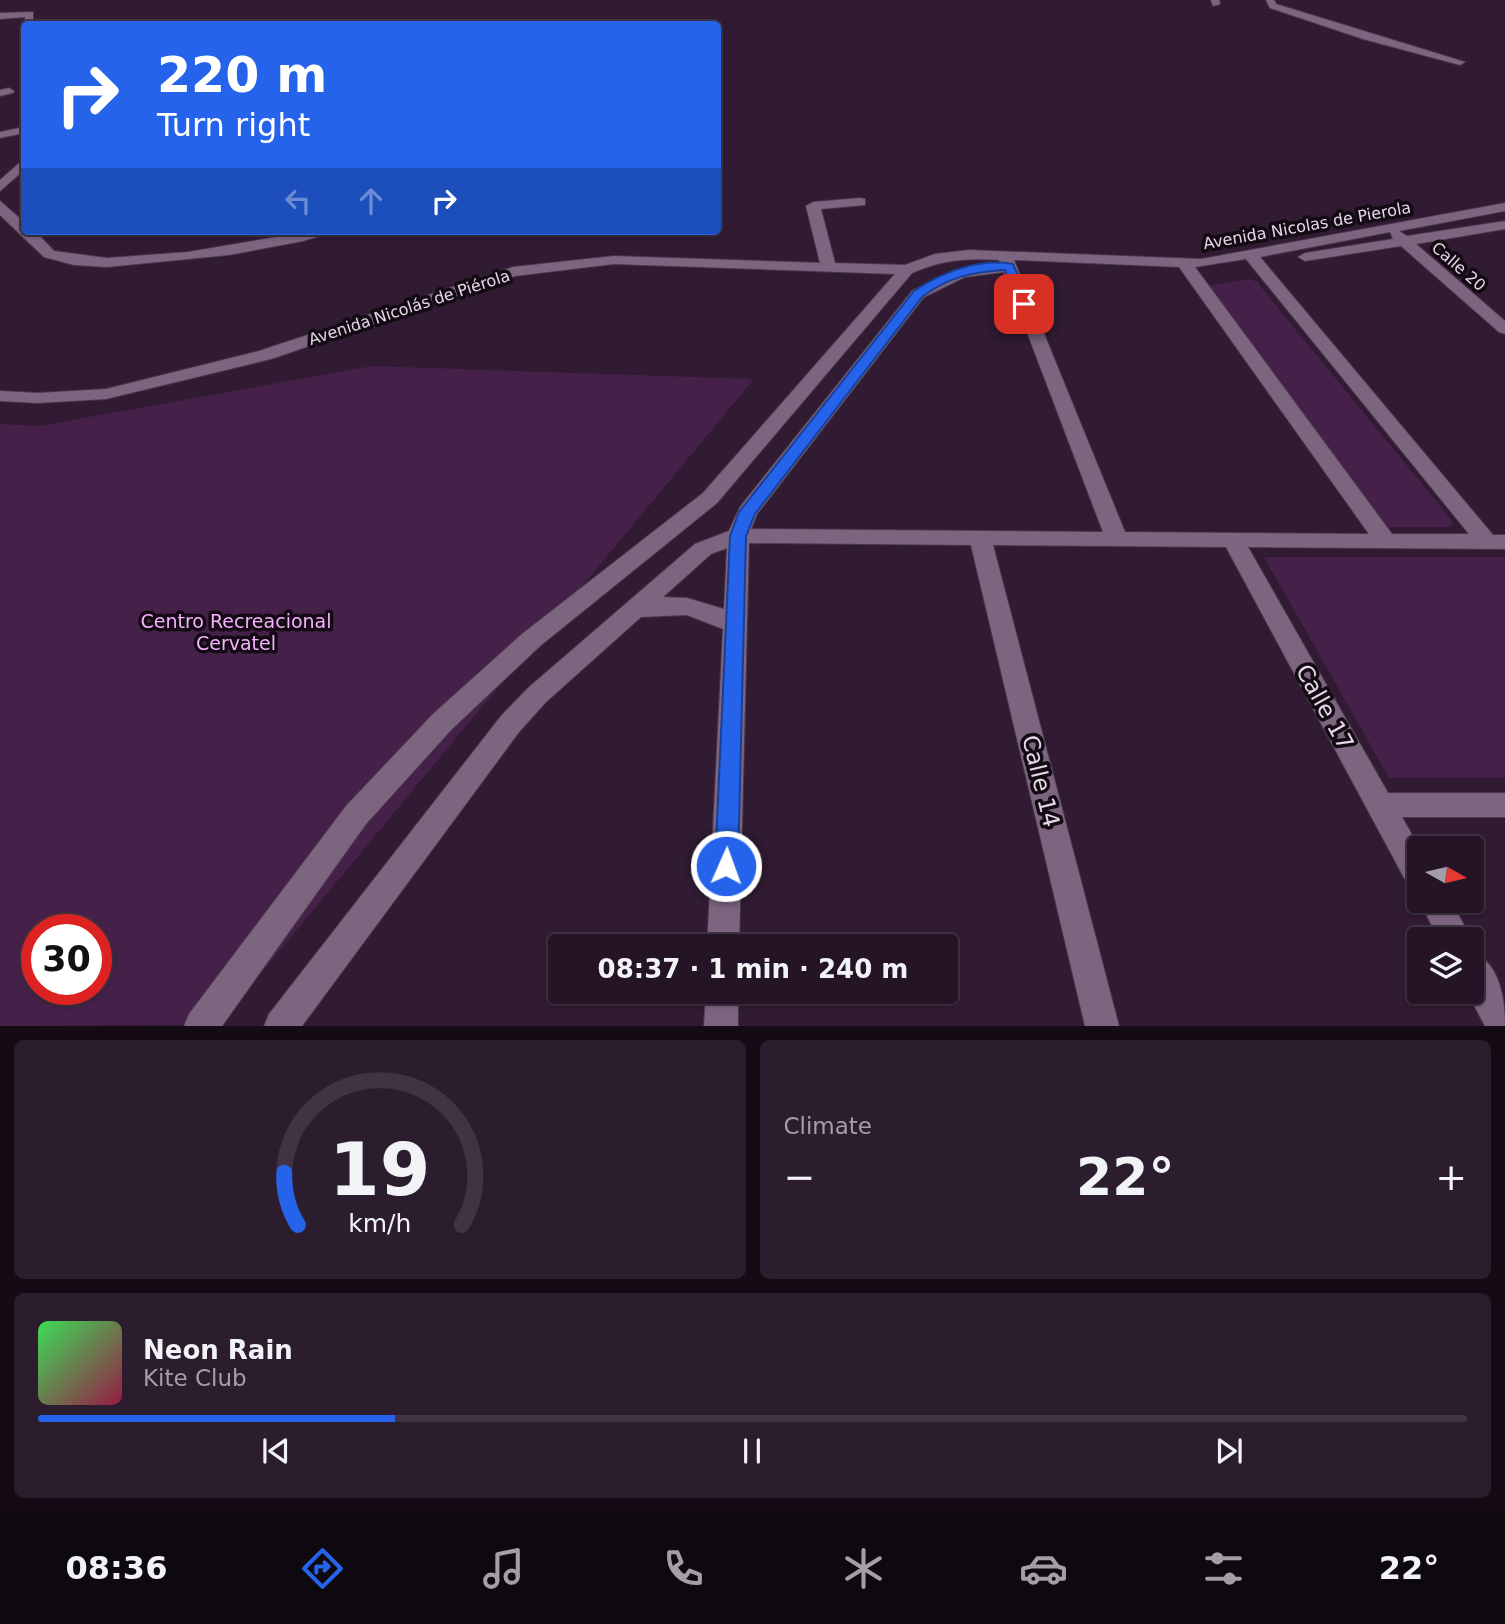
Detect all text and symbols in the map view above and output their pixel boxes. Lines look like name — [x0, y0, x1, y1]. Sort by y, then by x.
text: 220 m — [157, 47, 327, 104]
icon: right — [42, 49, 133, 140]
text: Turn right — [157, 106, 310, 144]
icon: left — [279, 182, 317, 220]
icon: ahead — [352, 182, 390, 220]
icon: right — [425, 182, 463, 220]
street label: Avenida Nicolas de Pierola — [1202, 198, 1412, 253]
street label: Calle 20 — [1428, 238, 1489, 295]
street label: Avenida Nicolás de Piérola — [306, 266, 512, 349]
pin — [994, 274, 1054, 334]
icon: arrive — [1005, 285, 1043, 323]
park label: Centro Recreacional Cervatel — [140, 610, 332, 654]
street label: Calle 17 — [1291, 660, 1359, 754]
street label: Calle 14 — [1017, 732, 1065, 830]
position arrow — [689, 829, 763, 903]
north arrow — [1407, 836, 1484, 914]
map controls — [1407, 836, 1484, 1004]
speed limit sign: 30 — [21, 914, 112, 1005]
button: layers — [1407, 927, 1484, 1004]
text: 08:37 · 1 min · 240 m — [598, 954, 908, 984]
text: Climate — [784, 1113, 872, 1139]
text: 19 — [329, 1128, 430, 1213]
text: 22° — [1076, 1147, 1174, 1207]
text: − — [784, 1155, 815, 1199]
text: + — [1435, 1155, 1467, 1199]
text: km/h — [348, 1209, 411, 1238]
text: Neon Rain — [143, 1335, 293, 1365]
text: Kite Club — [143, 1365, 247, 1391]
icon: previous — [257, 1432, 295, 1470]
icon: pause — [733, 1432, 771, 1470]
icon: next — [1210, 1432, 1248, 1470]
icon: directions — [298, 1544, 347, 1593]
icon: music — [479, 1544, 528, 1593]
icon: phone — [659, 1544, 708, 1593]
icon: climate — [839, 1544, 888, 1593]
icon: car — [1019, 1544, 1068, 1593]
icon: filters — [1199, 1544, 1248, 1593]
text: 08:36 — [66, 1549, 167, 1587]
text: 22° — [1379, 1549, 1439, 1587]

